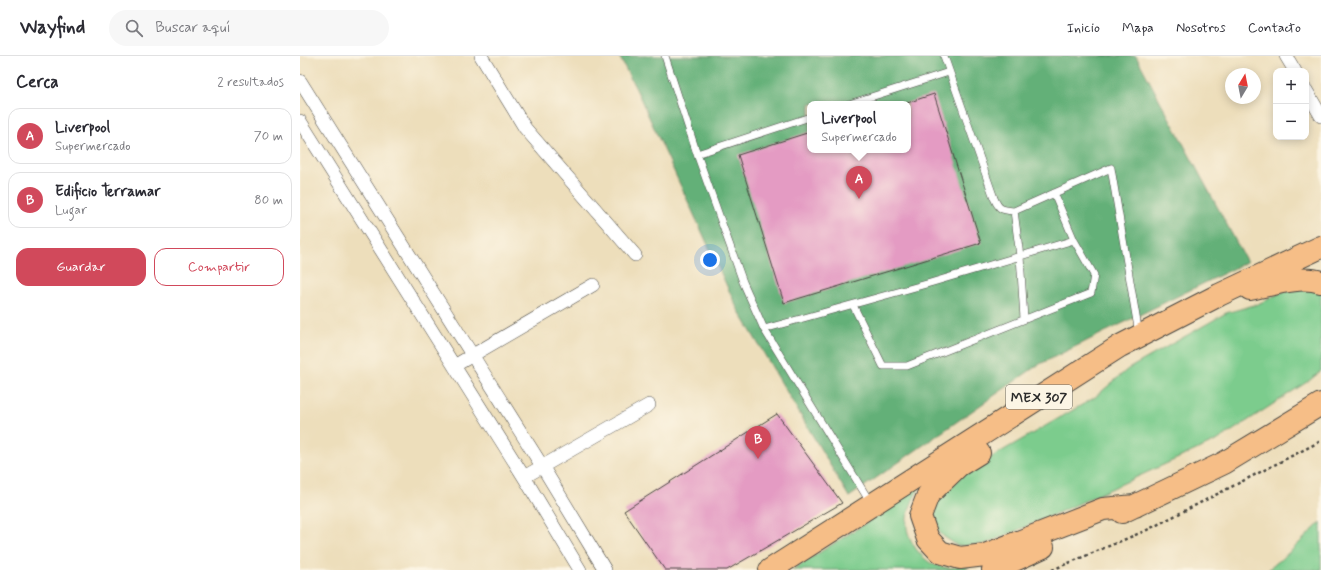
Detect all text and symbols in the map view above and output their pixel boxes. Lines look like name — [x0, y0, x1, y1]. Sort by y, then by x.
search box — [109, 10, 389, 46]
text: Wayfind — [20, 15, 85, 40]
icon: search — [123, 17, 145, 39]
text: Buscar aquí — [155, 18, 231, 38]
text: Inicio — [1067, 19, 1100, 37]
text: Mapa — [1122, 19, 1154, 37]
text: Nosotros — [1176, 19, 1226, 37]
text: Contacto — [1248, 19, 1301, 37]
north arrow — [1225, 68, 1261, 104]
map controls — [1273, 68, 1309, 140]
button: + — [1273, 68, 1309, 104]
text: Cerca — [16, 71, 59, 93]
text: 2 resultados — [217, 74, 284, 91]
popup — [807, 101, 911, 153]
button: − — [1273, 104, 1309, 140]
text: Liverpool — [821, 109, 876, 129]
text: Liverpool — [55, 118, 110, 138]
text: A — [26, 128, 34, 145]
text: 70 m — [254, 128, 283, 145]
text: Supermercado — [821, 129, 897, 146]
text: Supermercado — [55, 138, 131, 155]
pin: A — [846, 166, 872, 199]
text: Edificio Terramar — [55, 182, 161, 202]
text: B — [26, 192, 34, 209]
text: 80 m — [254, 192, 283, 209]
text: Lugar — [55, 202, 87, 219]
button: Guardar — [16, 248, 146, 286]
button: Compartir — [154, 248, 284, 286]
your location — [700, 250, 720, 270]
road number: MEX 307 — [1006, 385, 1072, 409]
pin: B — [745, 426, 771, 459]

